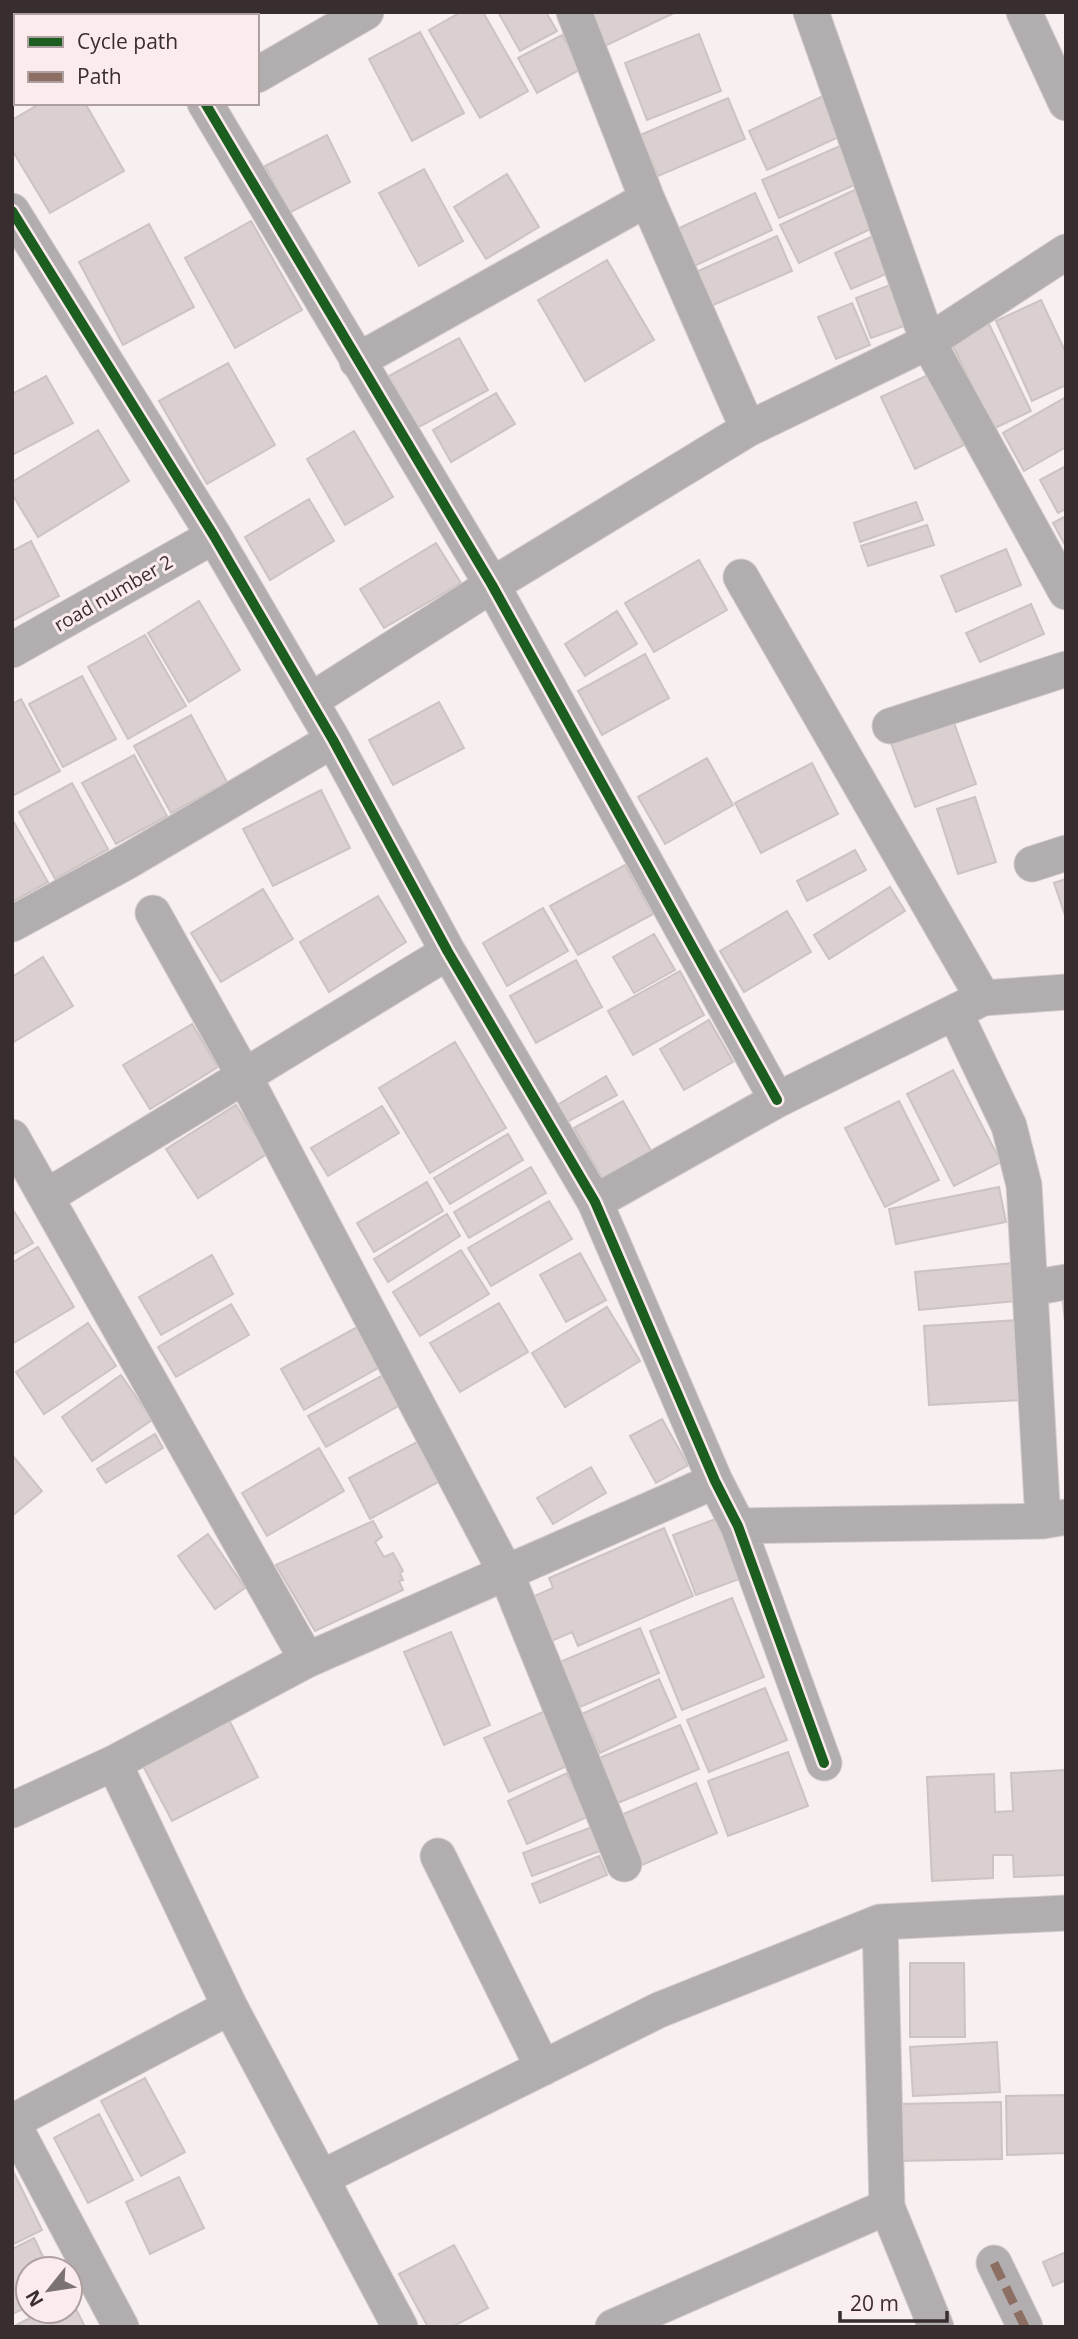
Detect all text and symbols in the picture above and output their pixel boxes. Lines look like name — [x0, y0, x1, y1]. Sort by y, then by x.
legend — [14, 14, 259, 105]
text: Cycle path — [77, 27, 178, 55]
text: Path — [77, 62, 122, 90]
street label: road number 2 — [49, 548, 177, 638]
north arrow — [14, 2255, 84, 2325]
scale bar — [840, 2280, 947, 2324]
text: N — [19, 2285, 49, 2312]
text: 20 m — [850, 2289, 899, 2317]

